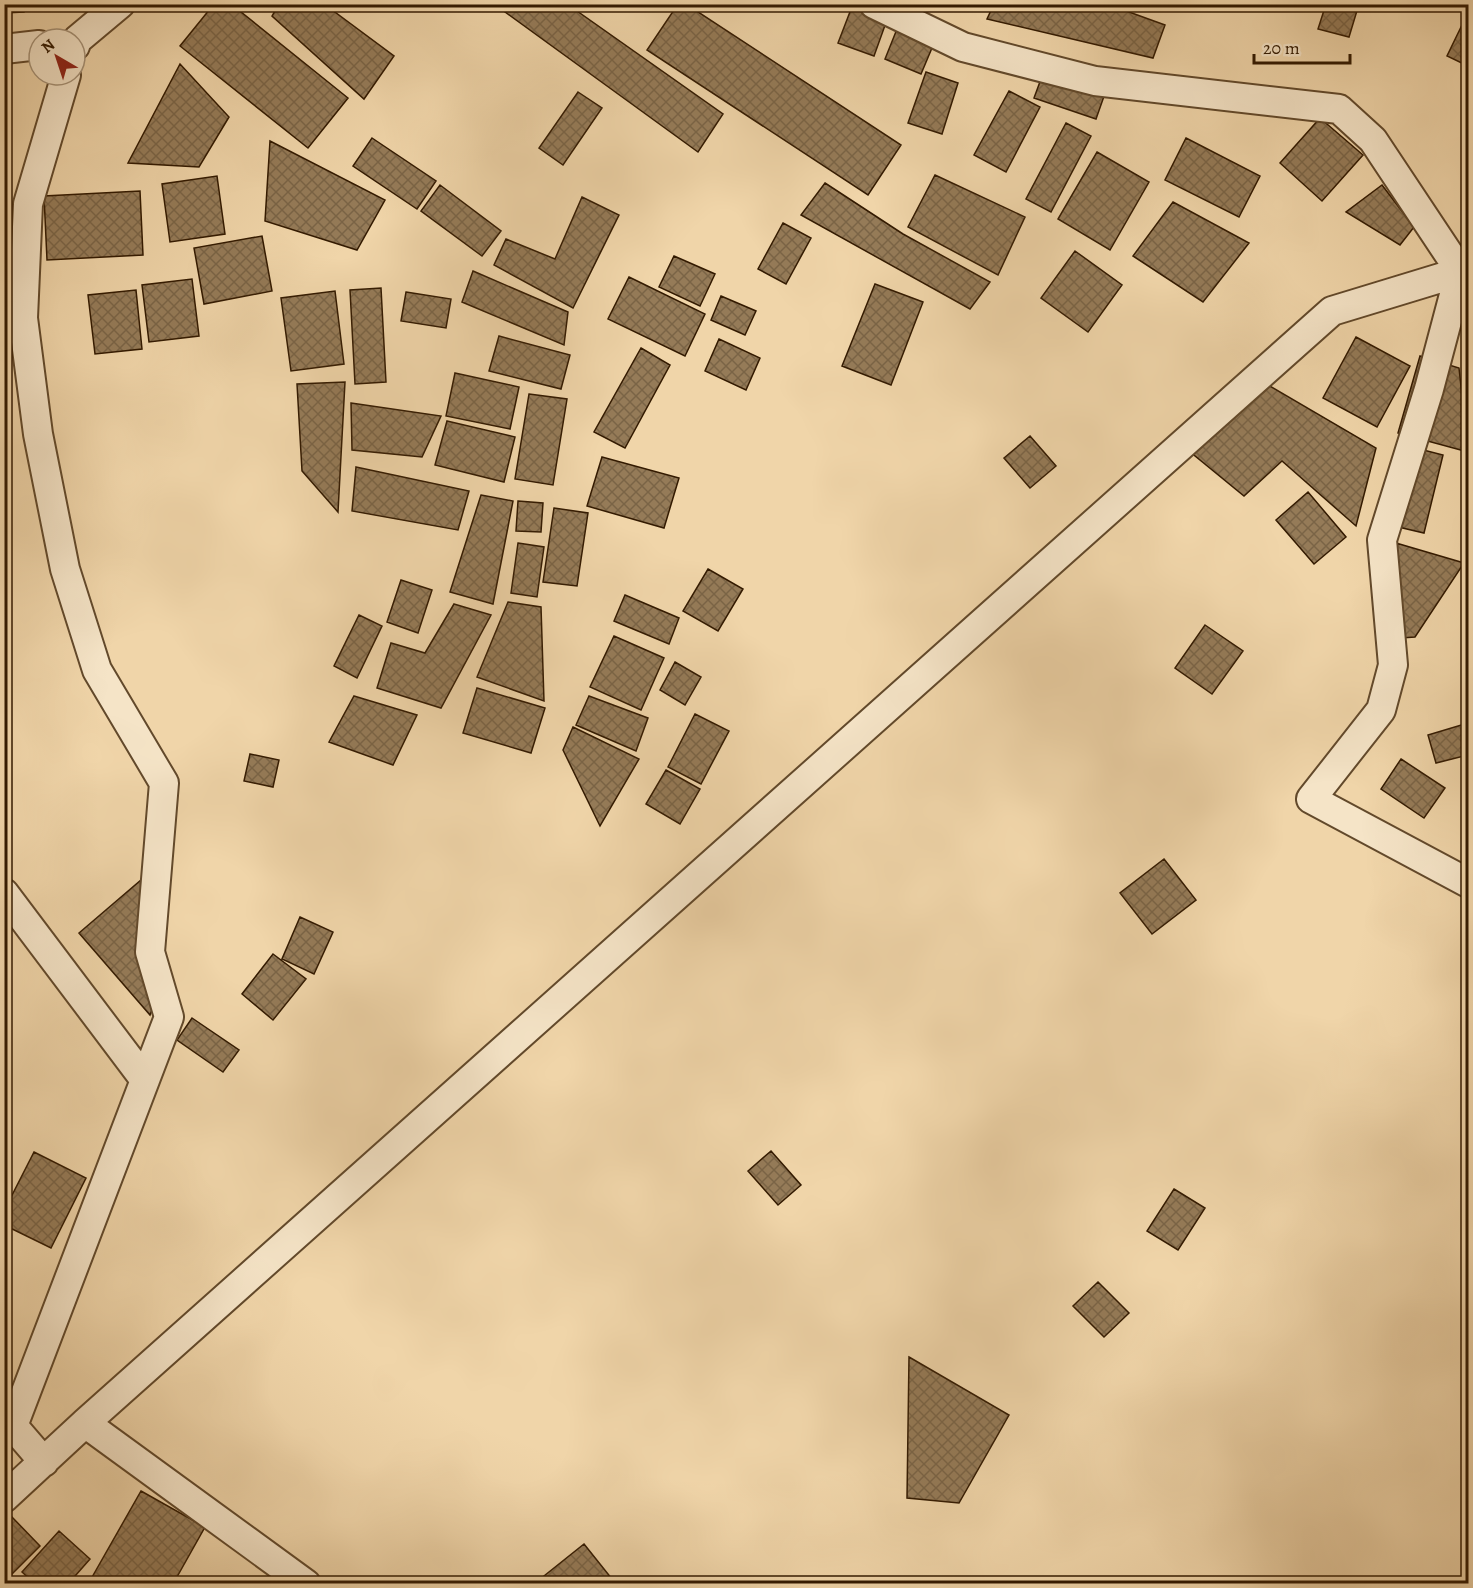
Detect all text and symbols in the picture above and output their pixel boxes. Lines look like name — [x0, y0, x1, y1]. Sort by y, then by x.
north arrow — [27, 27, 87, 87]
scale bar — [1254, 27, 1350, 65]
text: N — [37, 34, 60, 58]
text: 20 m — [1263, 36, 1300, 60]

